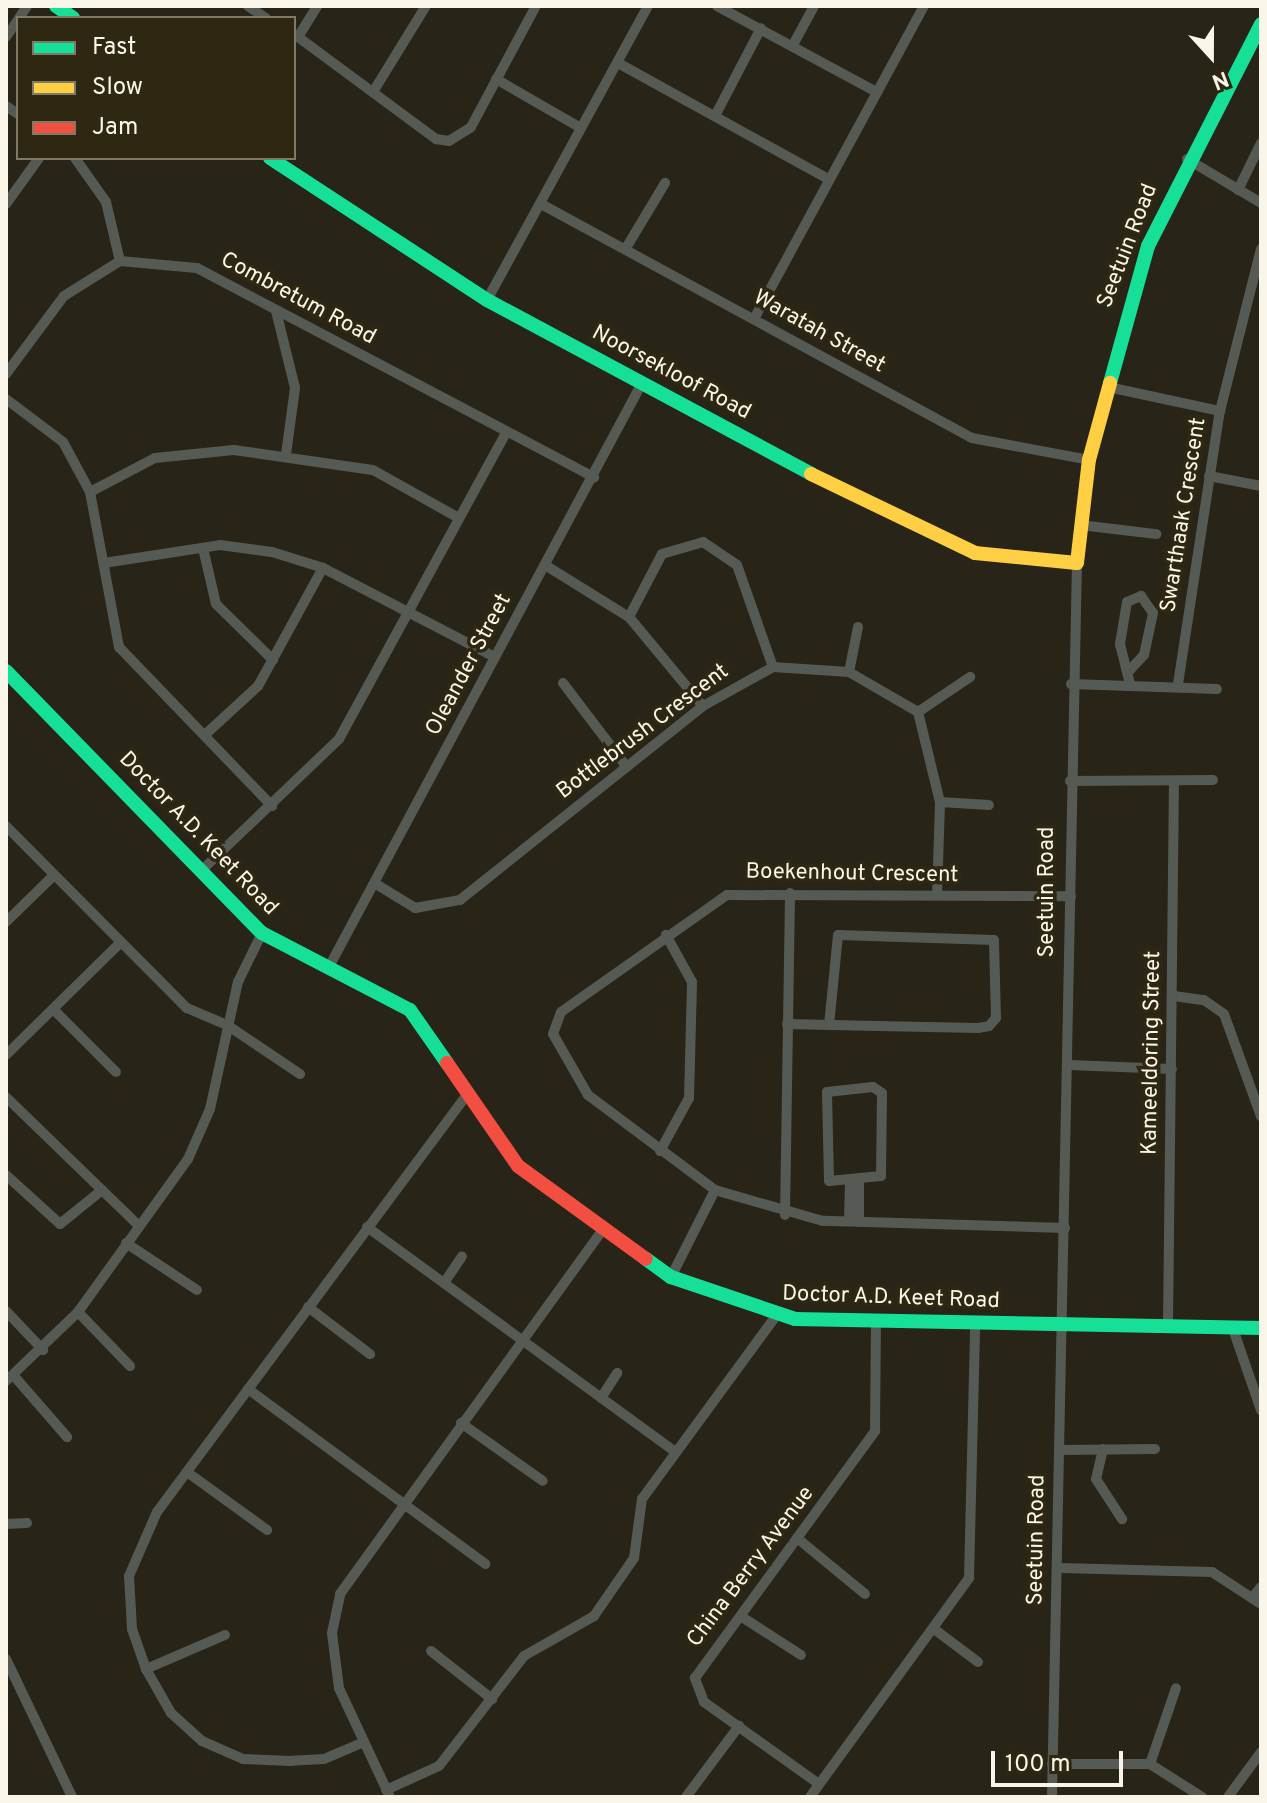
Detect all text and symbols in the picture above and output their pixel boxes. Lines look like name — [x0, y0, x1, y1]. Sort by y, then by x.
legend — [16, 16, 296, 160]
north arrow — [1171, 16, 1251, 96]
text: Fast — [92, 33, 136, 63]
text: N — [1208, 63, 1232, 94]
text: Slow — [92, 73, 143, 103]
text: Jam — [92, 113, 138, 143]
street label: Seetuin Road — [1092, 180, 1164, 312]
street label: Combretum Road — [216, 247, 380, 351]
street label: Waratah Street — [748, 285, 890, 379]
street label: Noorsekloof Road — [587, 320, 755, 426]
street label: Swarthaak Crescent — [1156, 416, 1212, 614]
street label: Oleander Street — [421, 590, 517, 740]
street label: Bottlebrush Crescent — [552, 659, 734, 805]
street label: Doctor A.D. Keet Road — [113, 746, 283, 922]
street label: Seetuin Road — [1035, 827, 1061, 957]
street label: Boekenhout Crescent — [745, 859, 959, 889]
street label: Kameeldoring Street — [1137, 951, 1167, 1155]
street label: Doctor A.D. Keet Road — [781, 1281, 1001, 1315]
street label: Seetuin Road — [1023, 1474, 1051, 1606]
street label: China Berry Avenue — [682, 1481, 820, 1653]
scale bar — [995, 1735, 1127, 1785]
text: 100 m — [1005, 1750, 1071, 1780]

